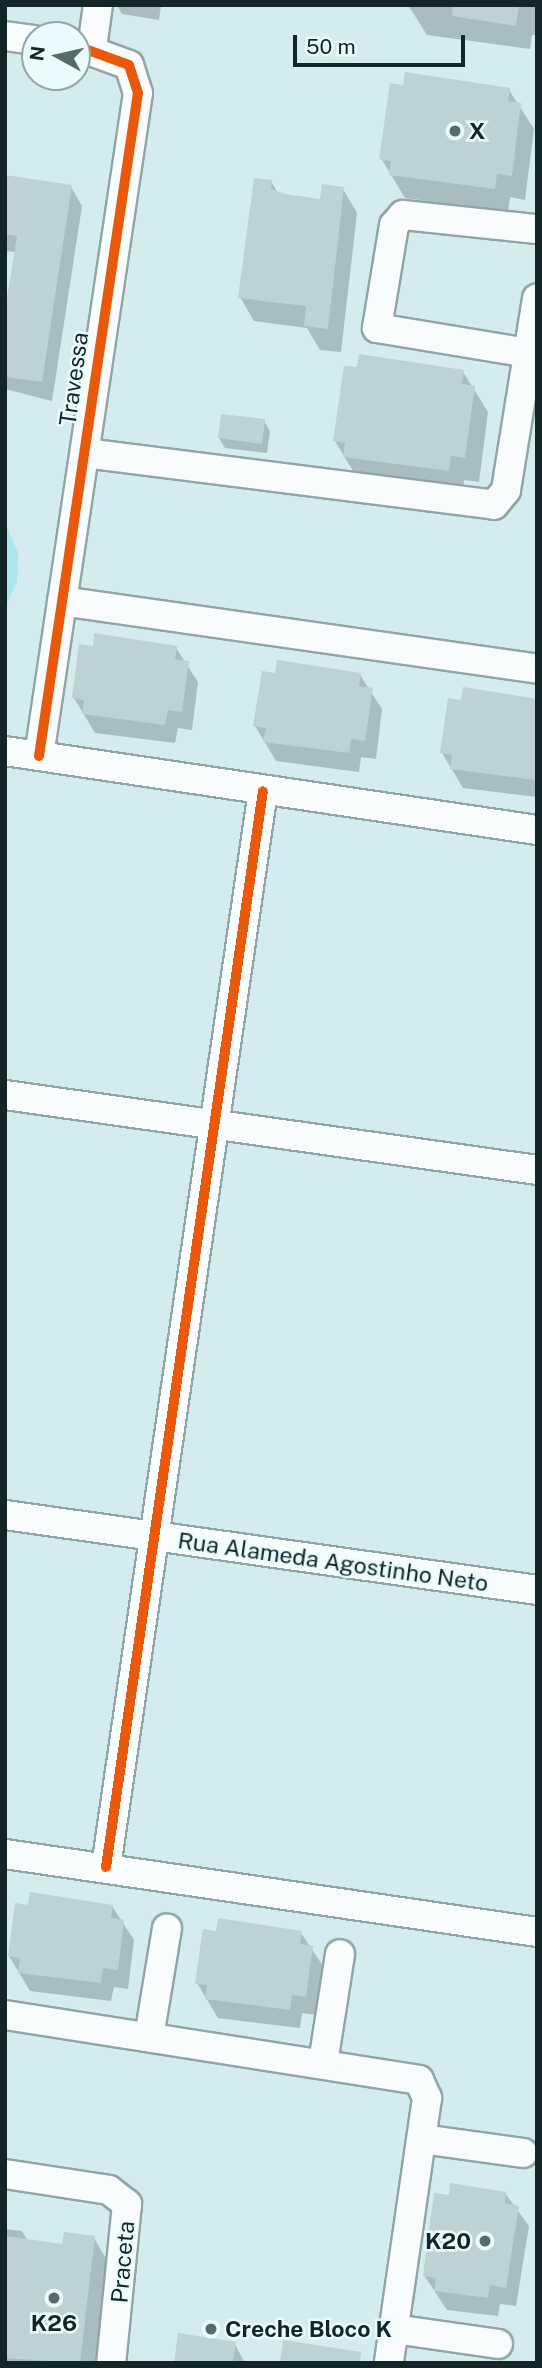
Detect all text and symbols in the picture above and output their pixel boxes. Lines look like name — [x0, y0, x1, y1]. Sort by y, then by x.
north arrow — [21, 21, 91, 91]
scale bar — [297, 21, 468, 65]
text: 50 m — [306, 34, 356, 59]
text: N — [25, 44, 49, 62]
place label: X — [469, 117, 485, 145]
marker: X — [447, 123, 463, 139]
street label: Travessa — [54, 330, 94, 428]
street label: Rua Alameda Agostinho Neto — [176, 1527, 490, 1597]
street label: Praceta — [106, 2220, 140, 2304]
place label: K20 — [425, 2227, 471, 2255]
marker: K20 — [477, 2233, 493, 2249]
marker: K26 — [46, 2290, 62, 2306]
place label: K26 — [31, 2309, 77, 2337]
place label: Creche Bloco K — [225, 2315, 392, 2343]
marker: Creche Bloco K — [203, 2321, 219, 2337]

